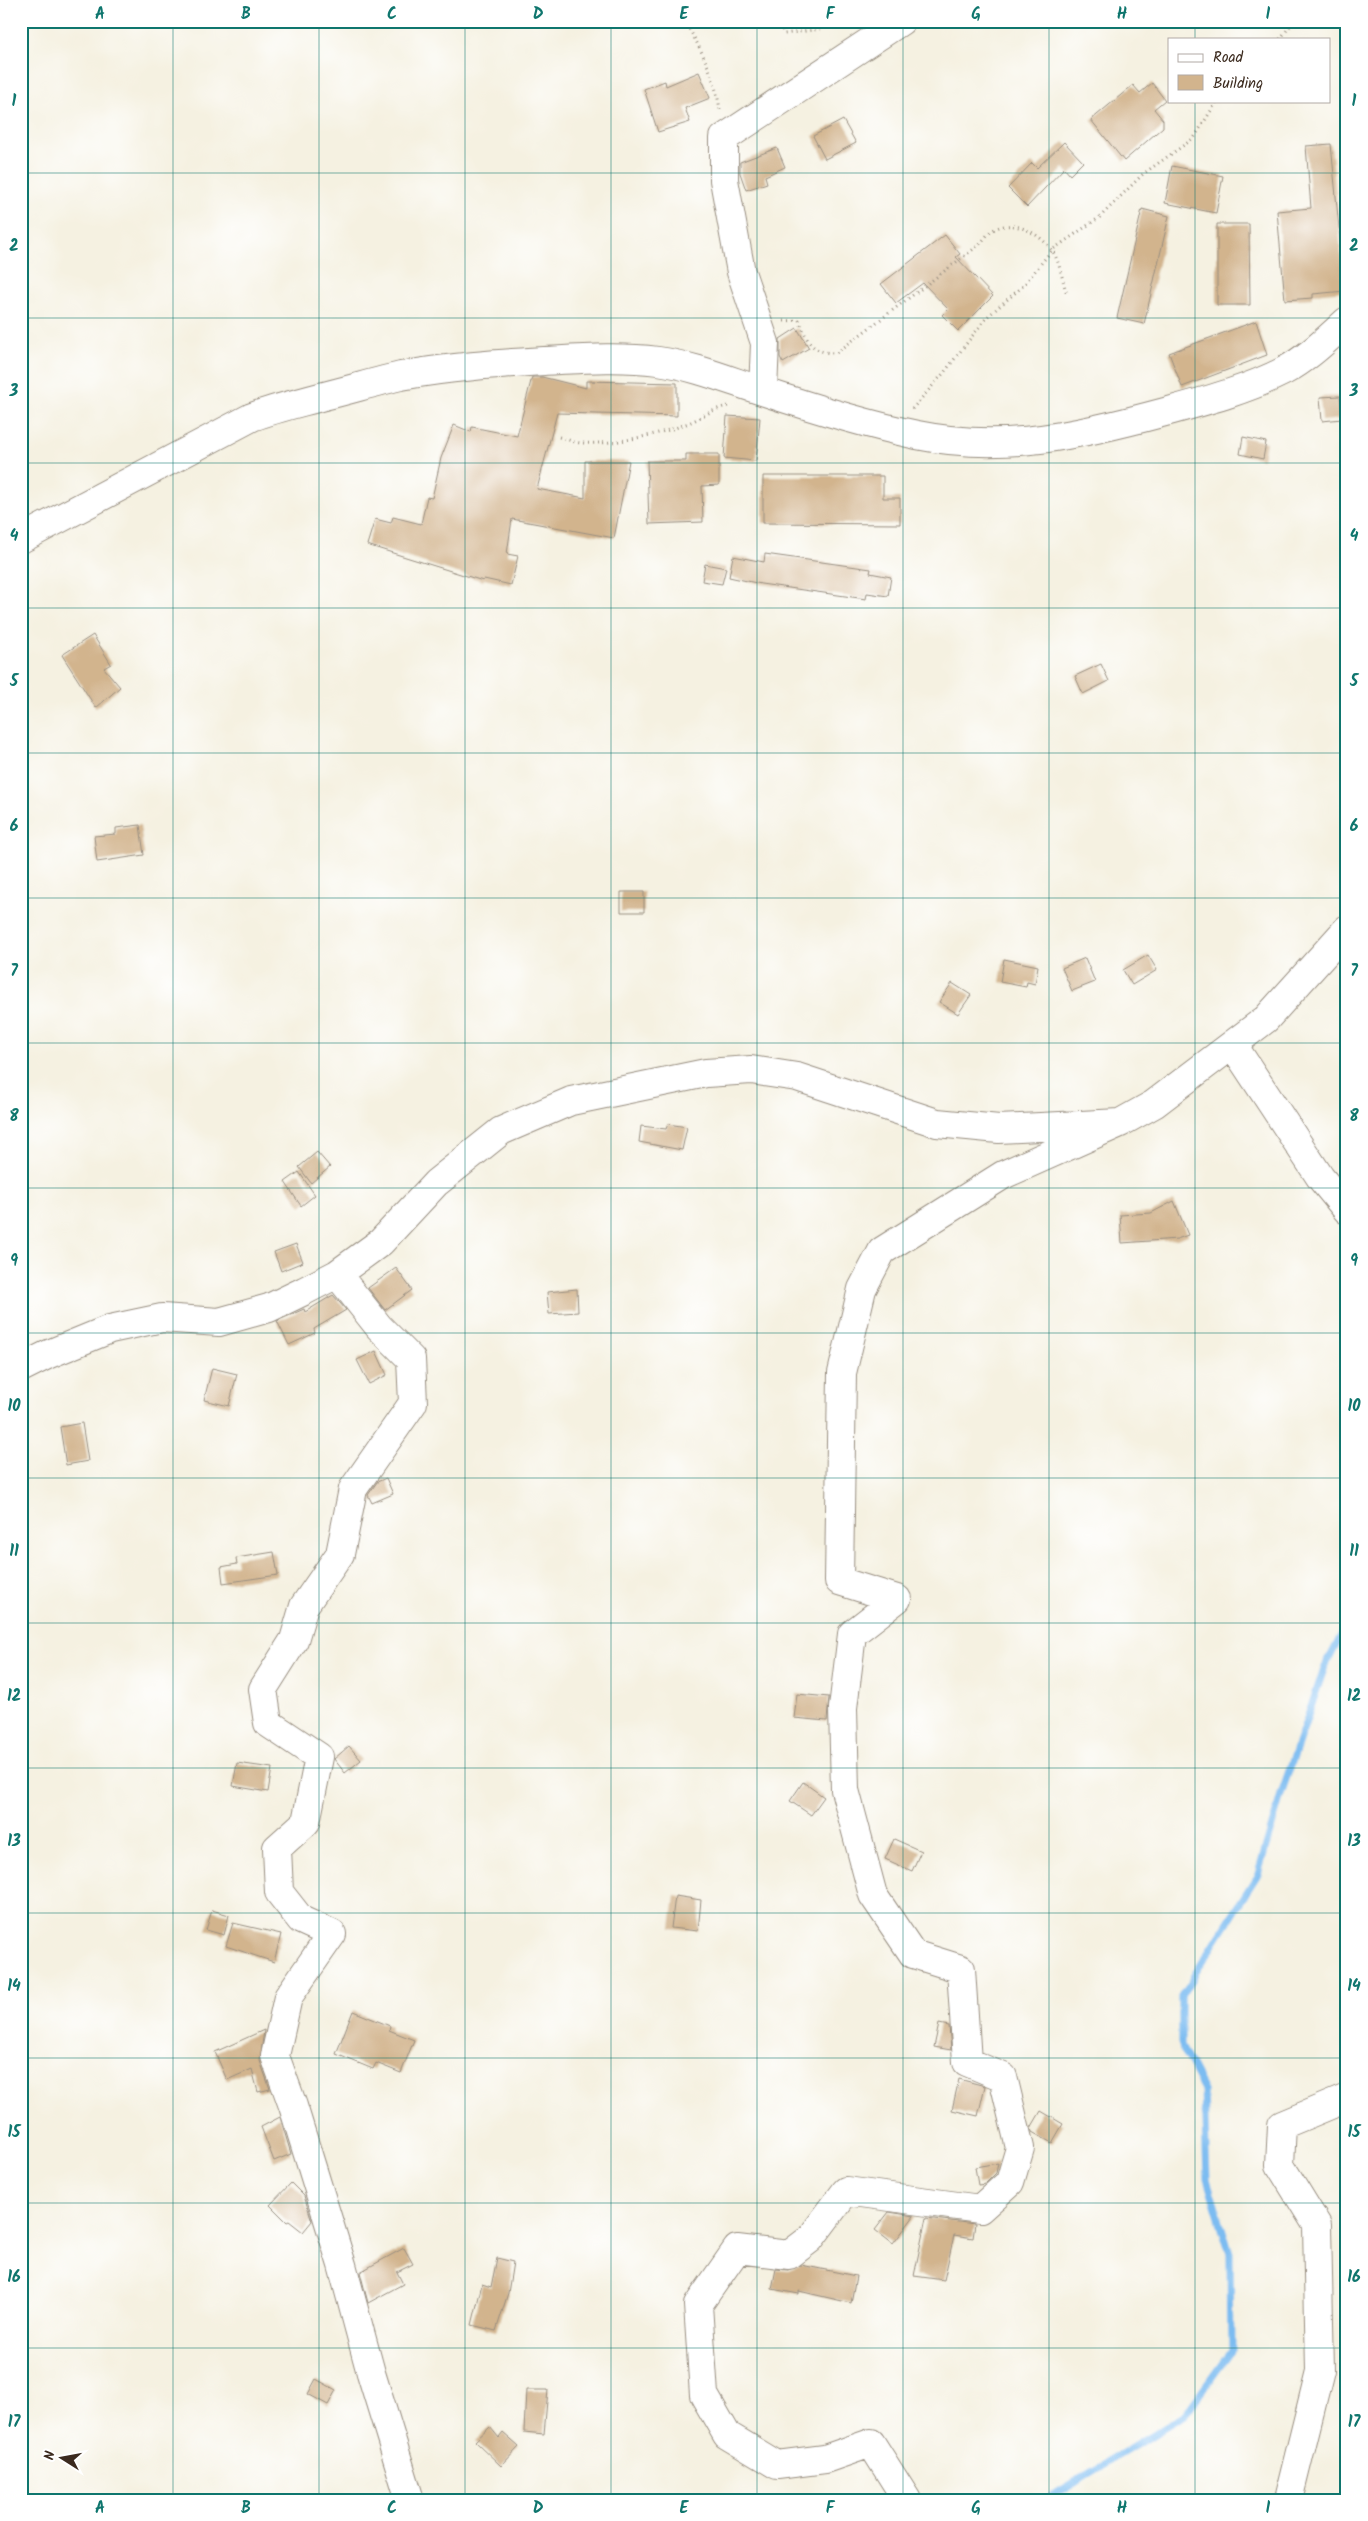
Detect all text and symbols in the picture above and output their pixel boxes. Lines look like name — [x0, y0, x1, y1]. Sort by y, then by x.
text: A — [95, 2, 105, 27]
text: B — [241, 2, 251, 27]
text: C — [387, 2, 397, 27]
text: D — [533, 2, 544, 27]
text: E — [680, 2, 690, 27]
text: F — [826, 2, 836, 27]
text: G — [971, 2, 981, 27]
text: H — [1117, 2, 1127, 27]
text: I — [1266, 2, 1271, 27]
legend — [1168, 38, 1330, 102]
text: Road — [1213, 46, 1244, 70]
text: Building — [1213, 72, 1263, 96]
text: 1 — [12, 89, 17, 114]
text: 1 — [1352, 89, 1357, 114]
text: 2 — [9, 234, 19, 259]
text: 2 — [1349, 234, 1359, 259]
text: 3 — [9, 379, 19, 404]
text: 3 — [1349, 379, 1359, 404]
text: 4 — [10, 524, 19, 549]
text: 4 — [1350, 524, 1359, 549]
text: 5 — [9, 669, 20, 694]
text: 5 — [1349, 669, 1360, 694]
text: 6 — [10, 814, 19, 839]
text: 6 — [1350, 814, 1359, 839]
text: 7 — [10, 959, 18, 984]
text: 7 — [1350, 959, 1358, 984]
text: 8 — [9, 1104, 19, 1129]
text: 8 — [1349, 1104, 1359, 1129]
text: 9 — [10, 1249, 18, 1274]
text: 9 — [1350, 1249, 1358, 1274]
text: 10 — [7, 1394, 21, 1419]
text: 10 — [1347, 1394, 1361, 1419]
text: 11 — [9, 1539, 19, 1564]
text: 11 — [1349, 1539, 1359, 1564]
text: 12 — [7, 1684, 21, 1709]
text: 12 — [1347, 1684, 1361, 1709]
text: 13 — [7, 1829, 21, 1854]
text: 13 — [1347, 1829, 1361, 1854]
text: 14 — [7, 1974, 21, 1999]
text: 14 — [1347, 1974, 1361, 1999]
text: 15 — [8, 2120, 22, 2145]
text: 15 — [1348, 2120, 1362, 2145]
text: 16 — [7, 2265, 21, 2290]
text: 16 — [1347, 2265, 1361, 2290]
text: 17 — [8, 2410, 21, 2435]
text: 17 — [1348, 2410, 1361, 2435]
north arrow — [38, 2434, 88, 2484]
text: N — [39, 2449, 62, 2462]
text: A — [95, 2496, 105, 2521]
text: B — [241, 2496, 251, 2521]
text: C — [387, 2496, 397, 2521]
text: D — [533, 2496, 544, 2521]
text: E — [680, 2496, 690, 2521]
text: F — [826, 2496, 836, 2521]
text: G — [971, 2496, 981, 2521]
text: H — [1117, 2496, 1127, 2521]
text: I — [1266, 2496, 1271, 2521]

